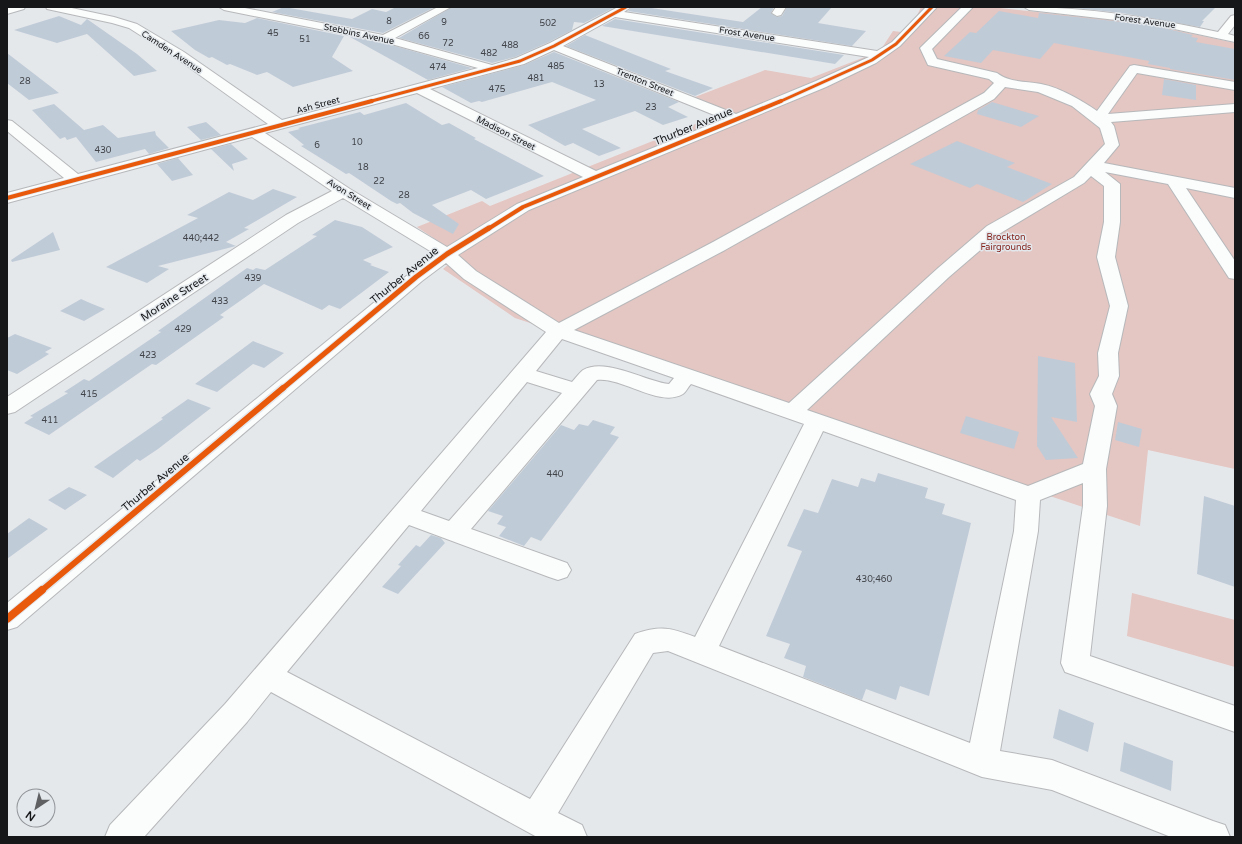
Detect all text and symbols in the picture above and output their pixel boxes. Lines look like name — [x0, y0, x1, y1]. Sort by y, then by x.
street label: Forest Avenue — [1114, 12, 1176, 31]
house number: 8 — [386, 16, 392, 27]
house number: 9 — [441, 17, 447, 28]
house number: 502 — [540, 18, 556, 29]
street label: Stebbins Avenue — [323, 22, 395, 47]
street label: Frost Avenue — [718, 25, 776, 44]
house number: 45 — [267, 28, 279, 39]
street label: Camden Avenue — [139, 29, 204, 76]
house number: 66 — [418, 31, 430, 42]
house number: 51 — [299, 34, 311, 45]
house number: 72 — [442, 38, 454, 49]
house number: 488 — [502, 40, 519, 51]
house number: 482 — [481, 48, 497, 59]
house number: 485 — [548, 61, 565, 72]
house number: 474 — [430, 62, 447, 73]
street label: Trenton Street — [614, 66, 676, 99]
house number: 481 — [528, 73, 544, 84]
house number: 28 — [19, 76, 31, 87]
house number: 13 — [593, 79, 605, 90]
house number: 475 — [489, 84, 506, 95]
street label: Ash Street — [295, 94, 342, 117]
house number: 23 — [645, 102, 657, 113]
street label: Thurber Avenue — [652, 105, 734, 148]
street label: Madison Street — [474, 114, 538, 153]
house number: 10 — [351, 137, 363, 148]
house number: 6 — [314, 140, 320, 151]
house number: 430 — [95, 145, 112, 156]
house number: 18 — [357, 162, 369, 173]
street label: Avon Street — [325, 176, 373, 213]
house number: 22 — [373, 176, 385, 187]
house number: 28 — [398, 190, 410, 201]
park label: Brockton Fairgrounds — [981, 232, 1031, 253]
house number: 440;442 — [183, 233, 219, 244]
street label: Thurber Avenue — [368, 244, 441, 307]
street label: Moraine Street — [138, 271, 210, 324]
house number: 439 — [245, 273, 262, 284]
house number: 433 — [212, 296, 228, 307]
house number: 429 — [175, 324, 192, 335]
house number: 423 — [140, 350, 156, 361]
house number: 415 — [81, 389, 98, 400]
house number: 411 — [42, 415, 58, 426]
street label: Thurber Avenue — [119, 450, 192, 514]
house number: 440 — [547, 469, 564, 480]
house number: 430;460 — [856, 574, 892, 585]
north arrow — [16, 788, 56, 828]
text: N — [23, 808, 38, 824]

